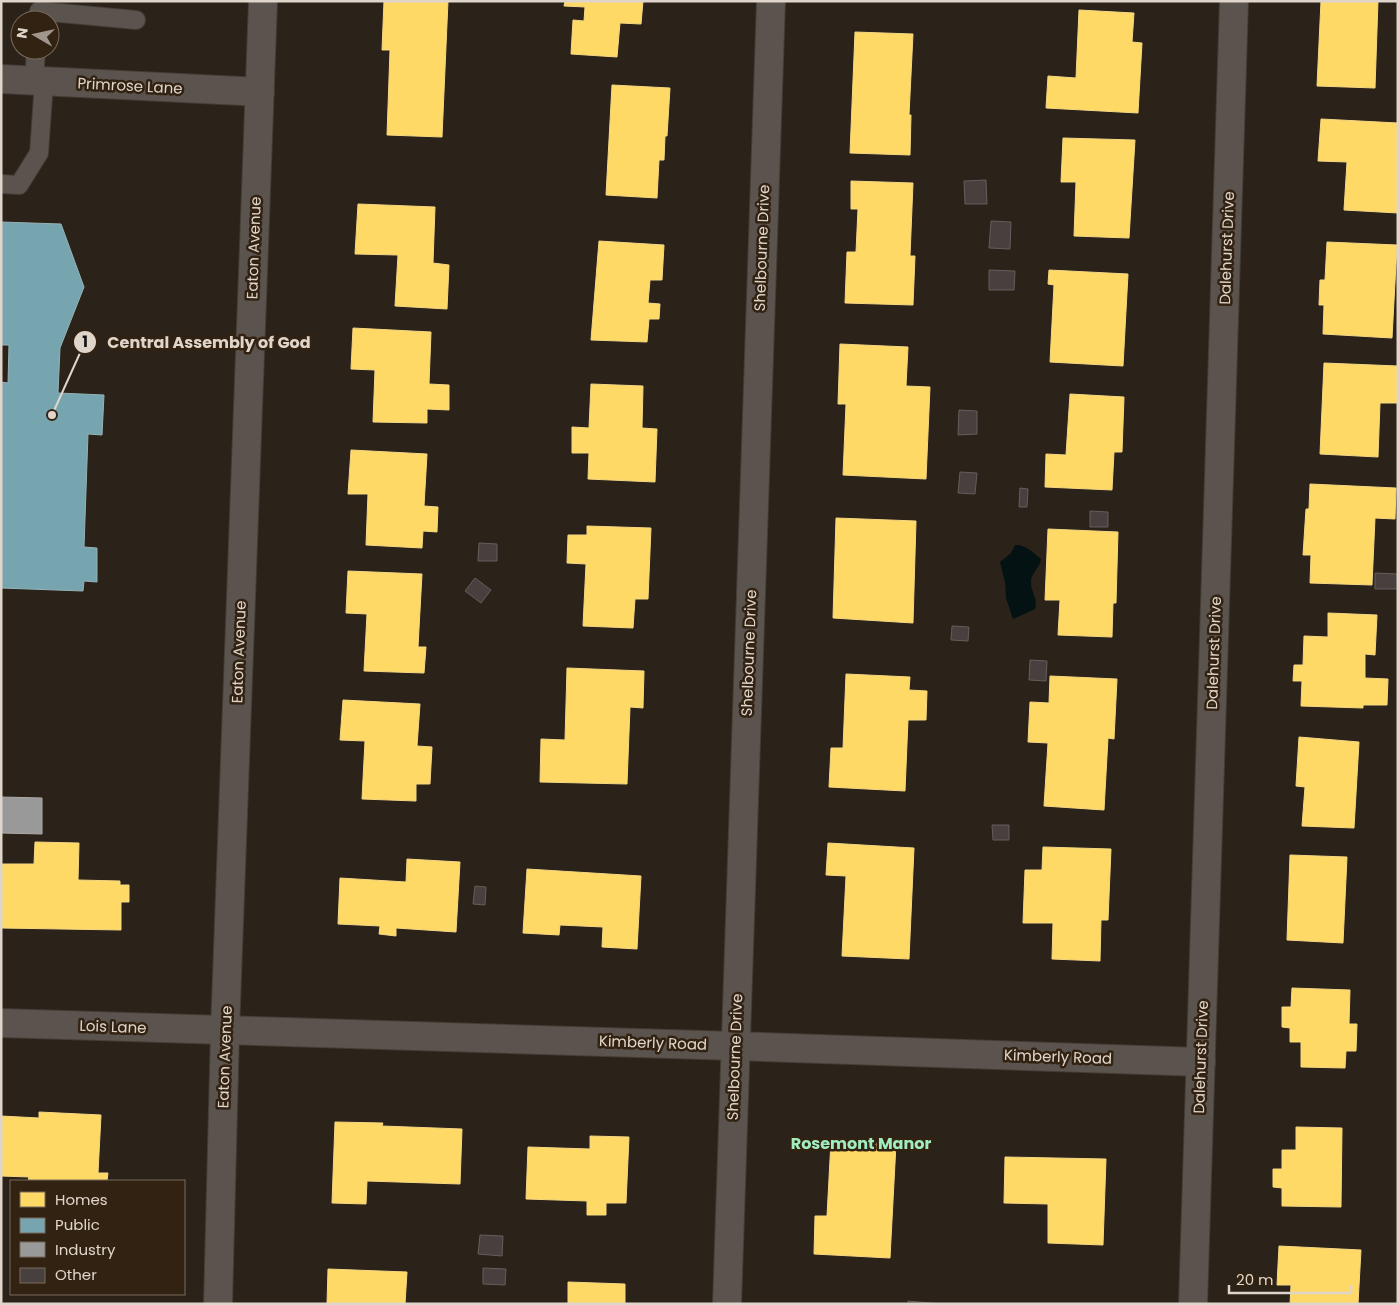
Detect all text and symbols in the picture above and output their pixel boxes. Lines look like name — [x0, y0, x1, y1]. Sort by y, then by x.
north arrow — [10, 10, 60, 60]
text: N — [11, 26, 33, 40]
street label: Primrose Lane — [77, 72, 183, 99]
street label: Shelbourne Drive — [749, 184, 774, 312]
street label: Dalehurst Drive — [1214, 191, 1239, 305]
street label: Eaton Avenue — [241, 196, 266, 300]
callout: Central Assembly of God — [72, 327, 320, 358]
text: 1 — [82, 331, 88, 352]
text: Central Assembly of God — [107, 331, 311, 354]
street label: Shelbourne Drive — [736, 589, 761, 717]
street label: Dalehurst Drive — [1201, 596, 1226, 710]
street label: Eaton Avenue — [226, 600, 251, 704]
street label: Shelbourne Drive — [722, 993, 747, 1121]
street label: Dalehurst Drive — [1188, 1000, 1213, 1114]
street label: Eaton Avenue — [212, 1005, 237, 1109]
street label: Lois Lane — [79, 1015, 147, 1038]
street label: Kimberly Road — [599, 1030, 708, 1055]
street label: Kimberly Road — [1004, 1044, 1113, 1069]
district label: Rosemont Manor — [791, 1132, 931, 1155]
legend — [10, 1180, 185, 1295]
text: Homes — [55, 1189, 108, 1210]
text: Public — [55, 1214, 100, 1235]
text: Industry — [55, 1239, 116, 1260]
scale bar — [1229, 1262, 1352, 1294]
text: Other — [55, 1264, 97, 1285]
text: 20 m — [1236, 1269, 1274, 1290]

